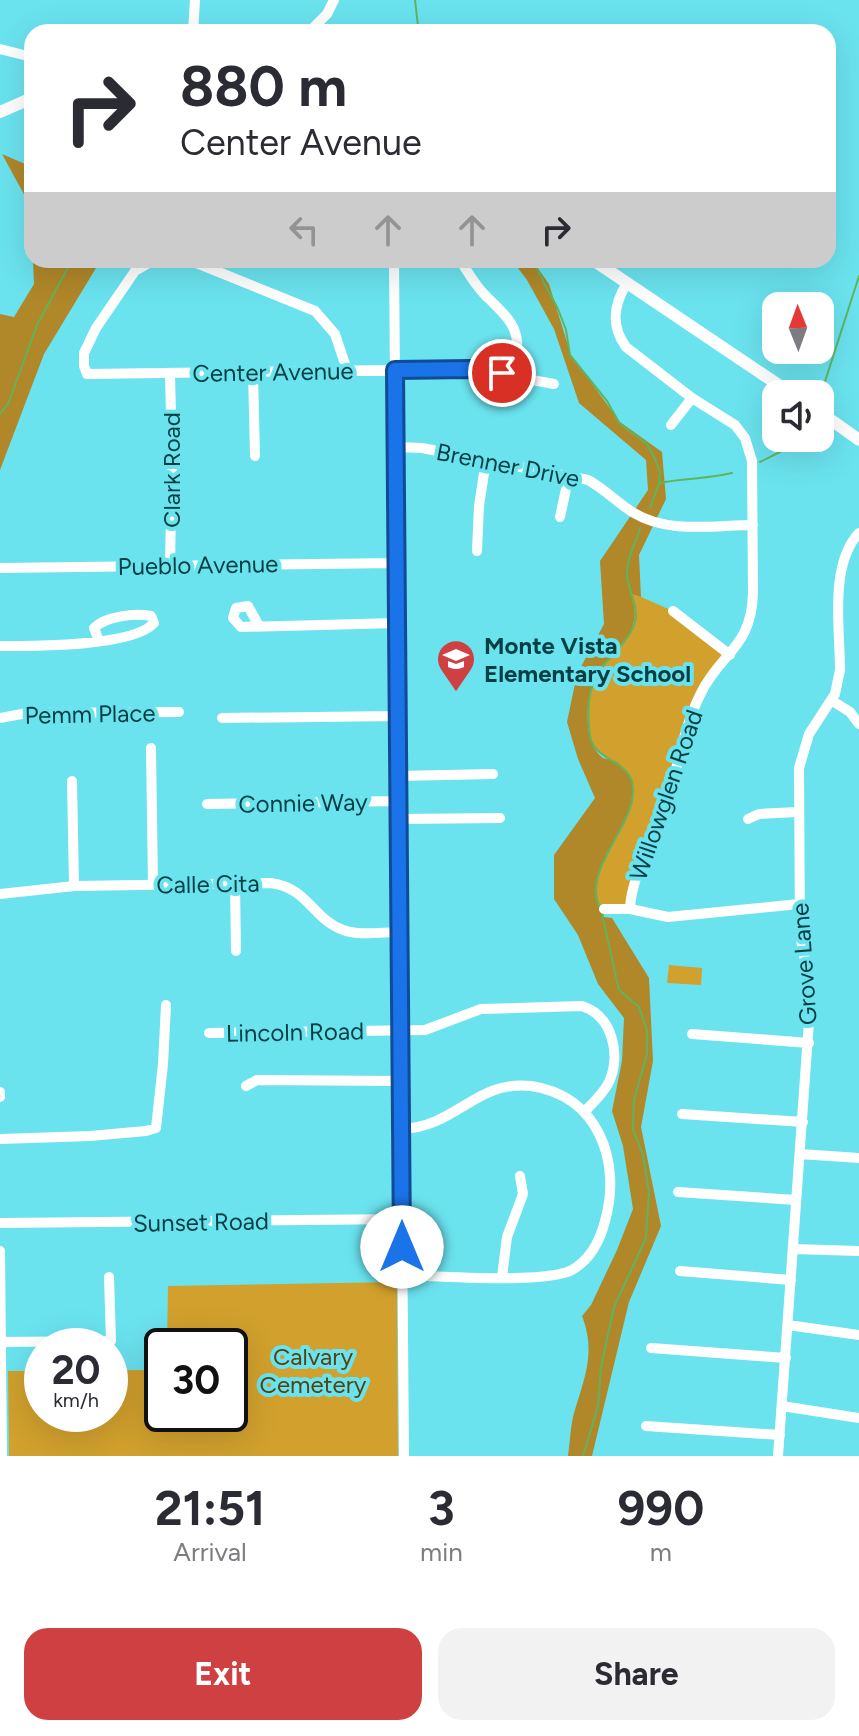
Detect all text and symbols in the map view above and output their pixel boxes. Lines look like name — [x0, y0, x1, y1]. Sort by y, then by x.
text: 880 m — [180, 53, 347, 120]
icon: right — [48, 56, 152, 160]
text: Center Avenue — [180, 121, 422, 164]
icon: left — [282, 208, 326, 252]
icon: ahead — [366, 208, 410, 252]
icon: ahead — [450, 208, 494, 252]
icon: right — [534, 208, 578, 252]
north arrow — [762, 292, 834, 364]
map controls — [762, 292, 834, 452]
pin — [468, 339, 536, 407]
icon: arrive — [480, 351, 524, 395]
street label: Center Avenue — [192, 356, 354, 388]
button: sound — [762, 380, 834, 452]
street label: Clark Road — [157, 412, 186, 528]
street label: Brenner Drive — [434, 437, 582, 493]
street label: Pueblo Avenue — [117, 549, 279, 581]
place label: Monte Vista Elementary School — [484, 631, 691, 688]
school or university icon: Monte Vista Elementary School — [435, 638, 477, 693]
street label: Pemm Place — [24, 698, 156, 730]
street label: Willowglen Road — [623, 706, 709, 884]
street label: Connie Way — [238, 787, 368, 819]
street label: Calle Cita — [156, 869, 260, 899]
street label: Grove Lane — [785, 902, 823, 1026]
street label: Lincoln Road — [226, 1016, 364, 1048]
position arrow — [360, 1205, 444, 1289]
street label: Sunset Road — [133, 1206, 269, 1238]
speed limit sign: 30 — [144, 1328, 248, 1432]
park label: Calvary Cemetery — [260, 1342, 367, 1399]
text: 20 — [51, 1346, 101, 1394]
text: km/h — [53, 1388, 99, 1412]
text: 21:51 — [155, 1479, 265, 1537]
text: 3 — [428, 1479, 455, 1537]
text: 990 — [617, 1479, 704, 1537]
text: Arrival — [173, 1536, 247, 1568]
text: min — [420, 1536, 463, 1568]
text: m — [650, 1536, 672, 1568]
button: Exit — [24, 1628, 422, 1720]
button: Share — [438, 1628, 835, 1720]

